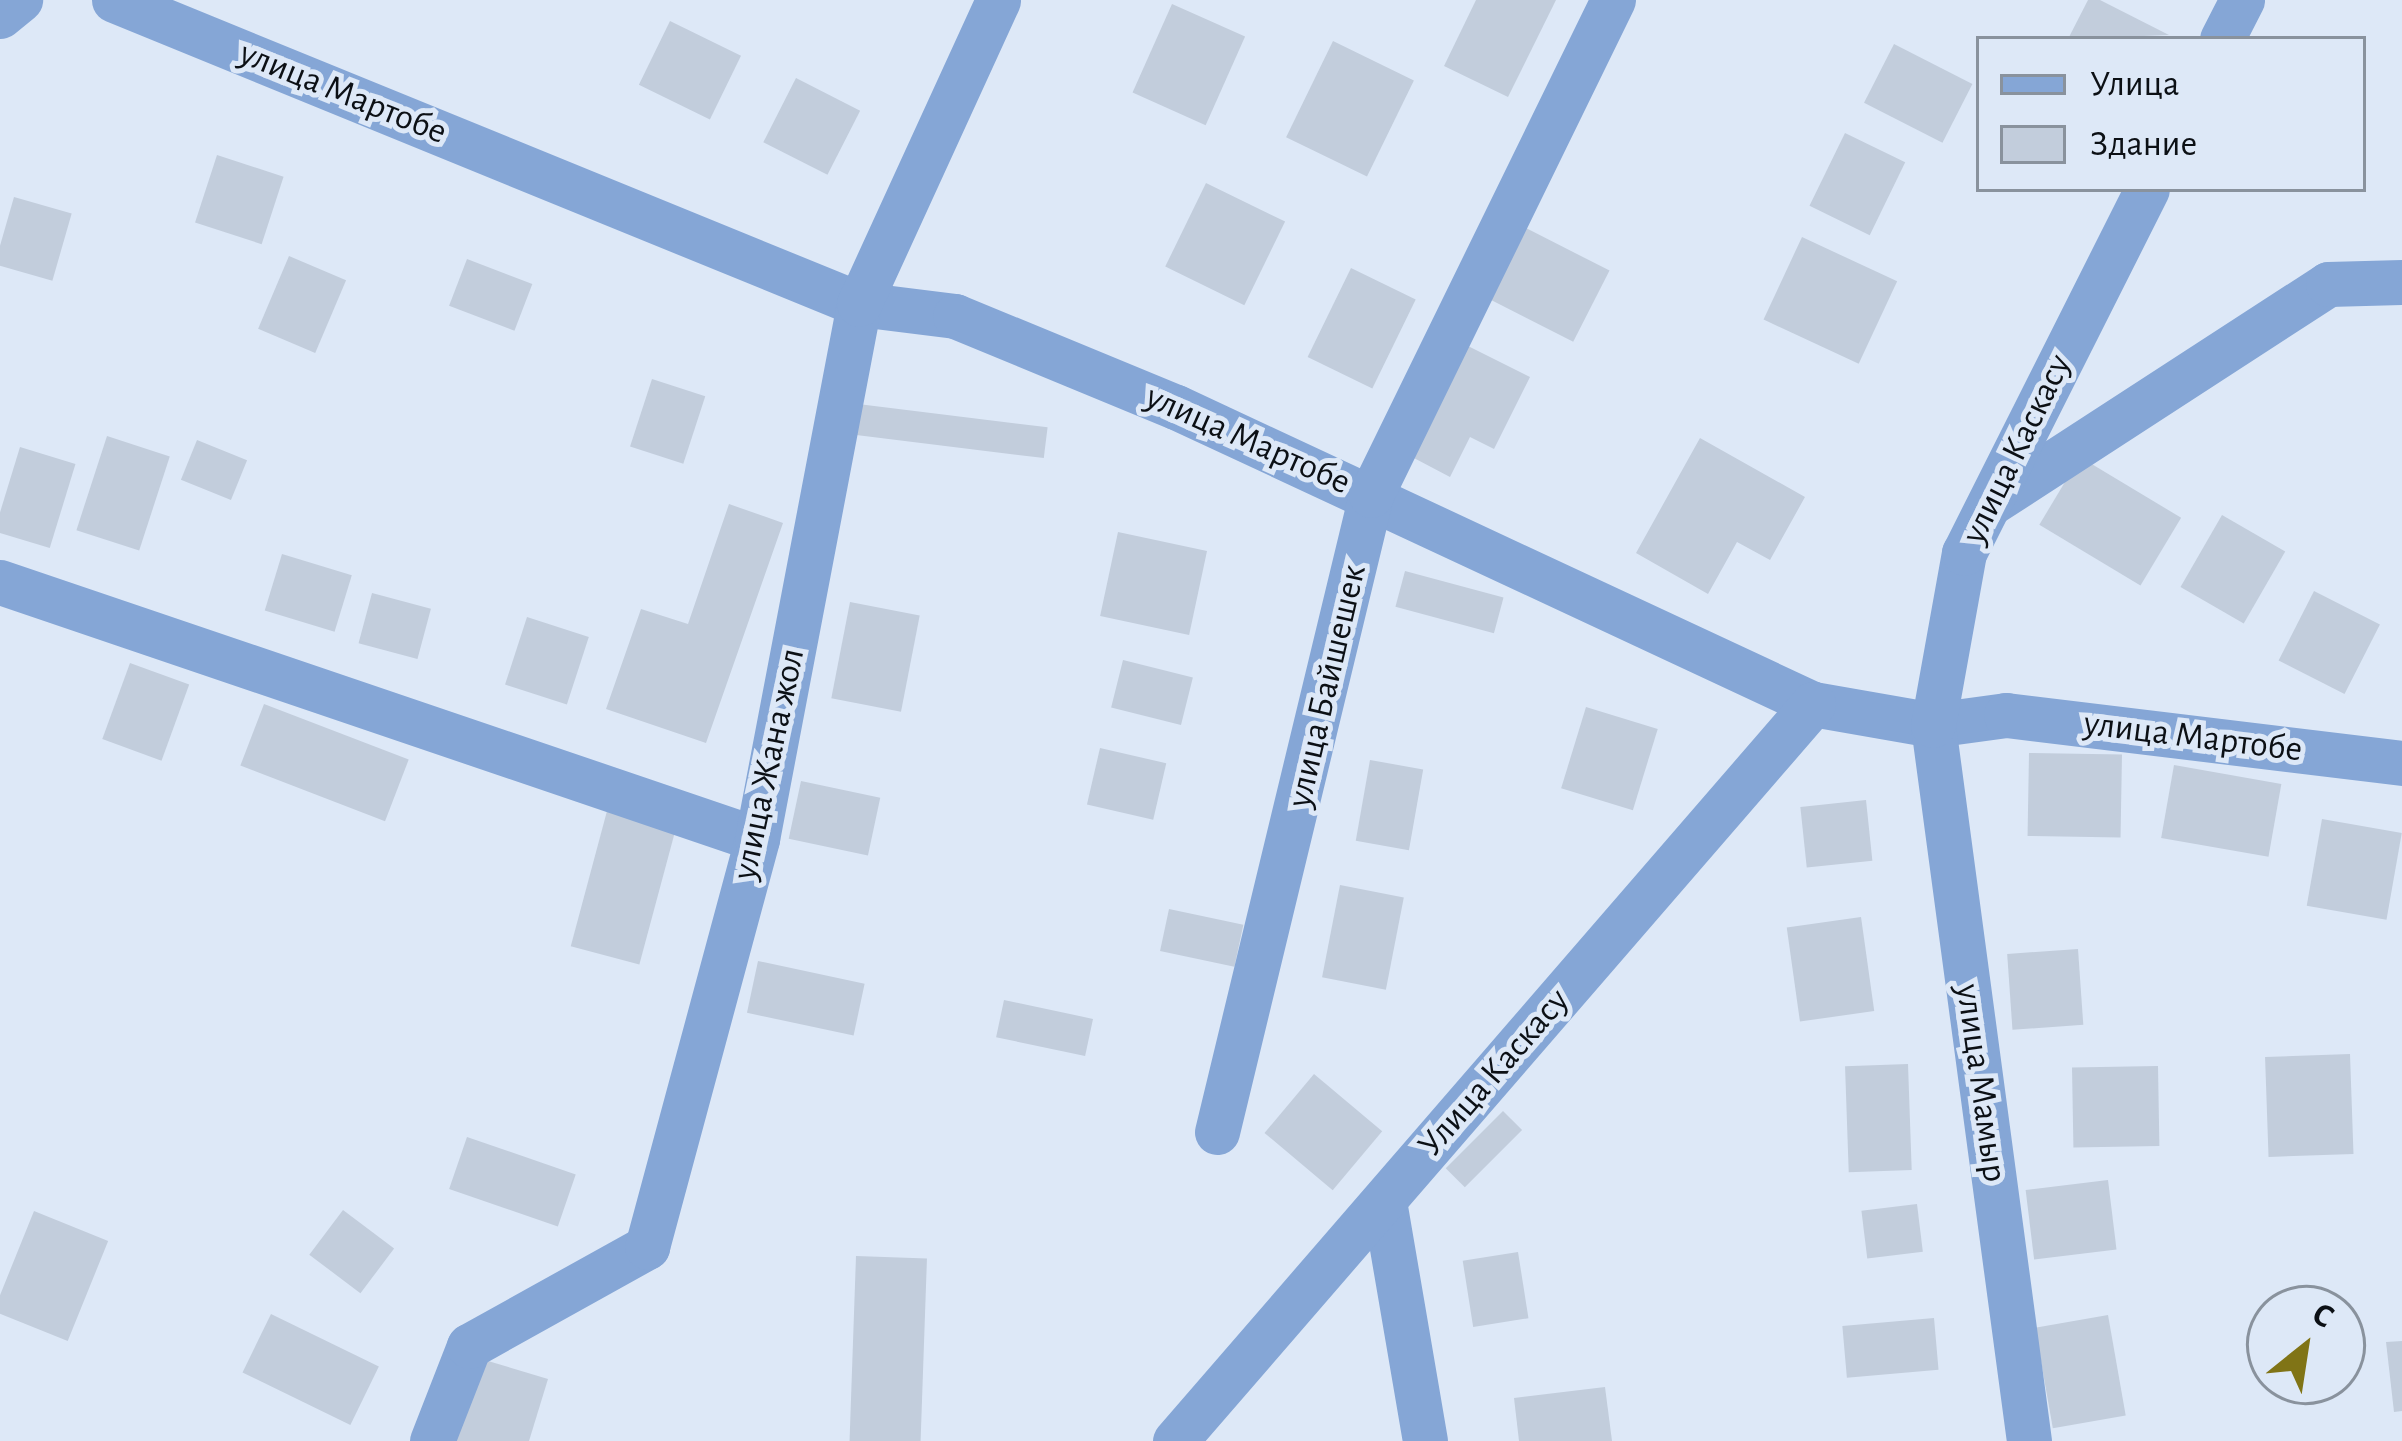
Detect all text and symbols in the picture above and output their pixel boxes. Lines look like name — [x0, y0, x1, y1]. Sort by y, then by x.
street label: улица Мартобе — [233, 32, 453, 154]
legend — [1976, 36, 2366, 192]
text: Улица — [2090, 66, 2179, 102]
text: Здание — [2090, 126, 2197, 162]
street label: улица Каскасу — [1953, 347, 2081, 551]
street label: улица Мартобе — [1139, 376, 1357, 504]
street label: улица Байшешек — [1278, 561, 1376, 811]
street label: улица Жана жол — [723, 644, 815, 884]
street label: улица Мартобе — [2081, 702, 2305, 772]
street label: Улица Каскасу — [1409, 980, 1579, 1166]
street label: улица Мамыр — [1946, 981, 2016, 1185]
north arrow — [2246, 1285, 2366, 1405]
text: С — [2307, 1297, 2339, 1335]

